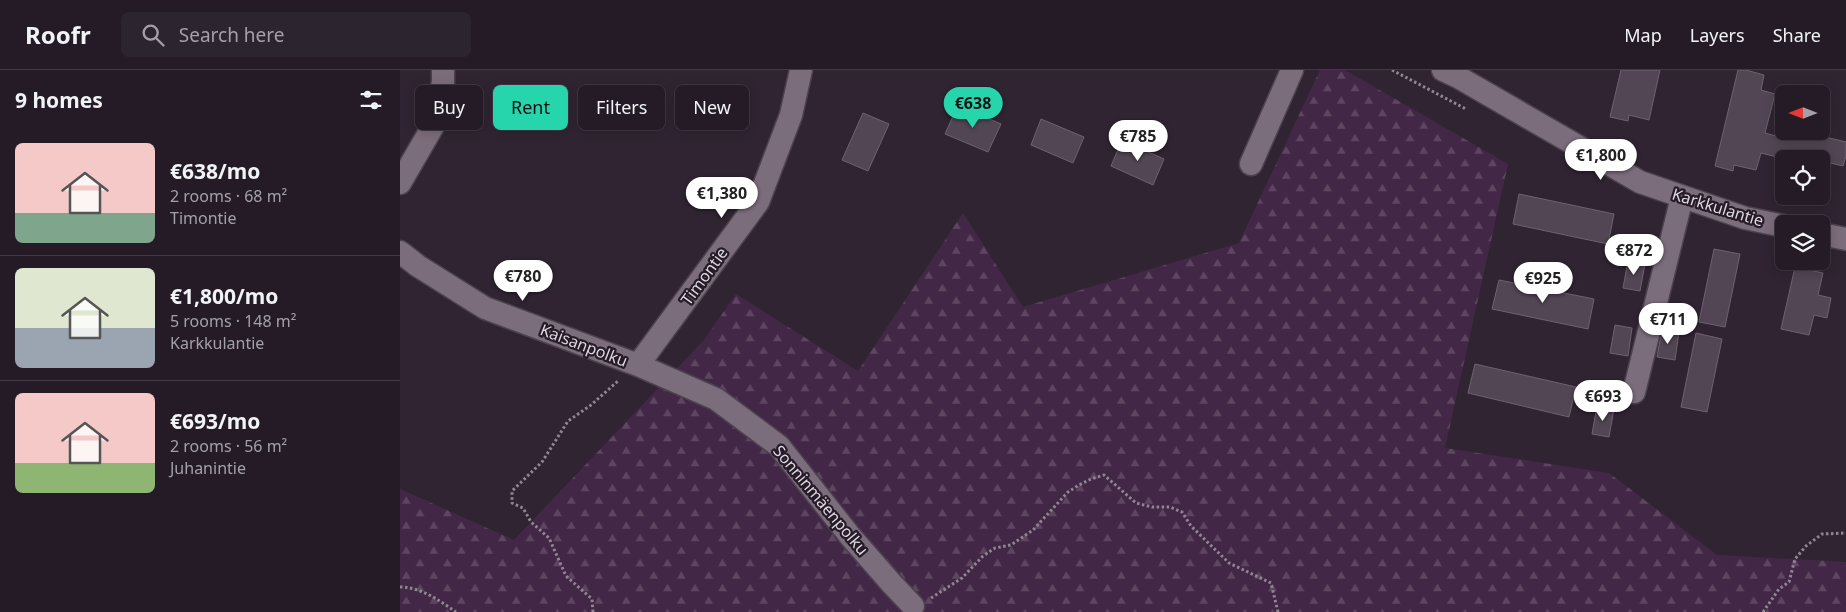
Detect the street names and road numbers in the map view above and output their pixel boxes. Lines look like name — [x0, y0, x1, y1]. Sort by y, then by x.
street label: Karkkulantie — [1670, 183, 1766, 231]
street label: Timontie — [676, 243, 732, 309]
street label: Kaisanpolku — [537, 318, 631, 372]
street label: Sonninmäenpolku — [768, 440, 874, 560]

